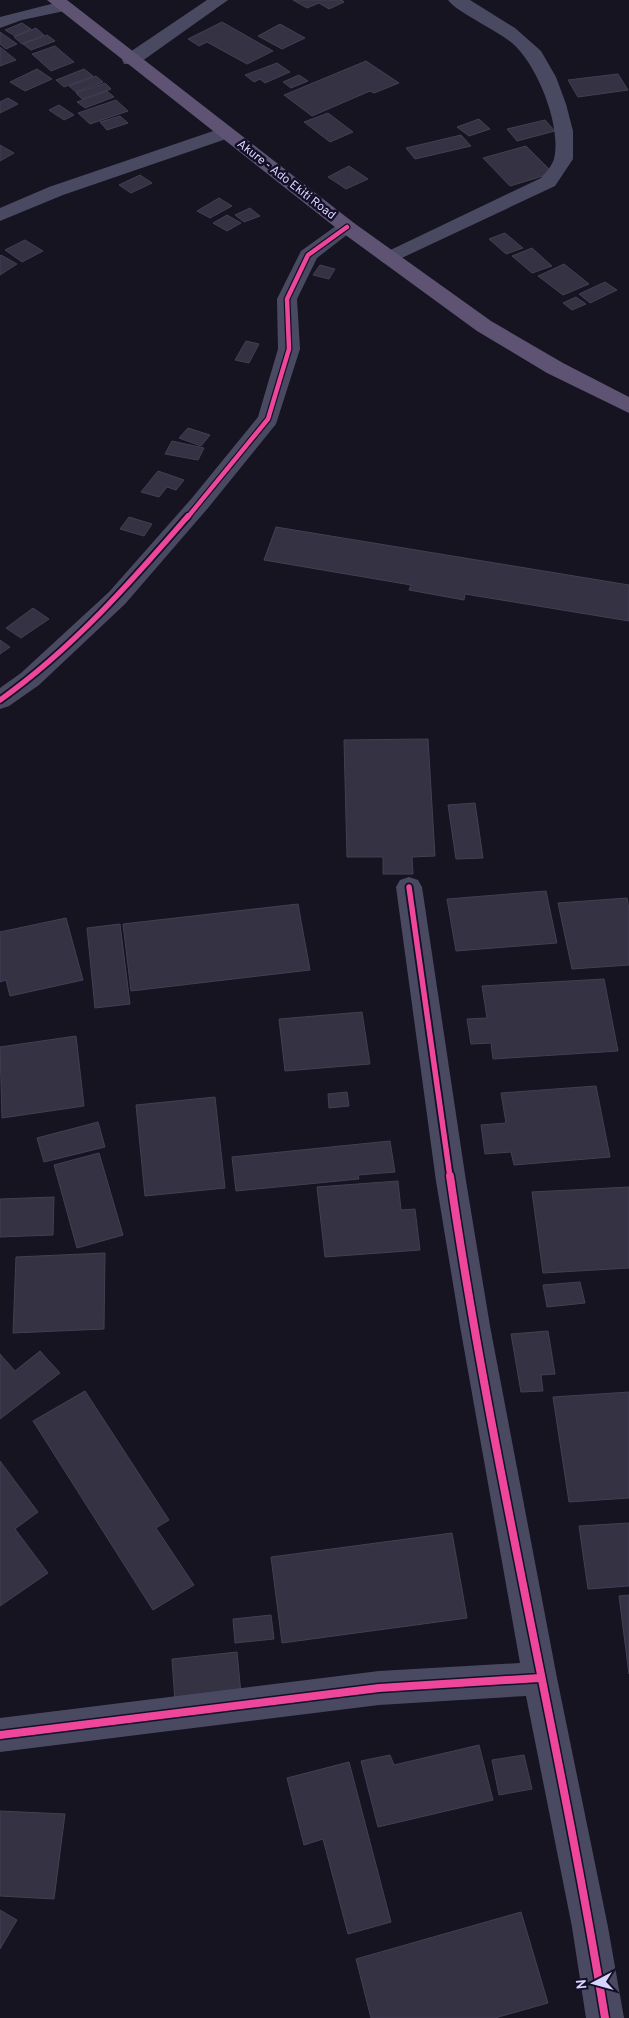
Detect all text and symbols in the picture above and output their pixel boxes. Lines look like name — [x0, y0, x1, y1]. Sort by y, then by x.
street label: Akure - Ado Ekiti Road — [233, 137, 339, 223]
north arrow — [569, 1958, 619, 2008]
text: N — [574, 1978, 592, 1990]

